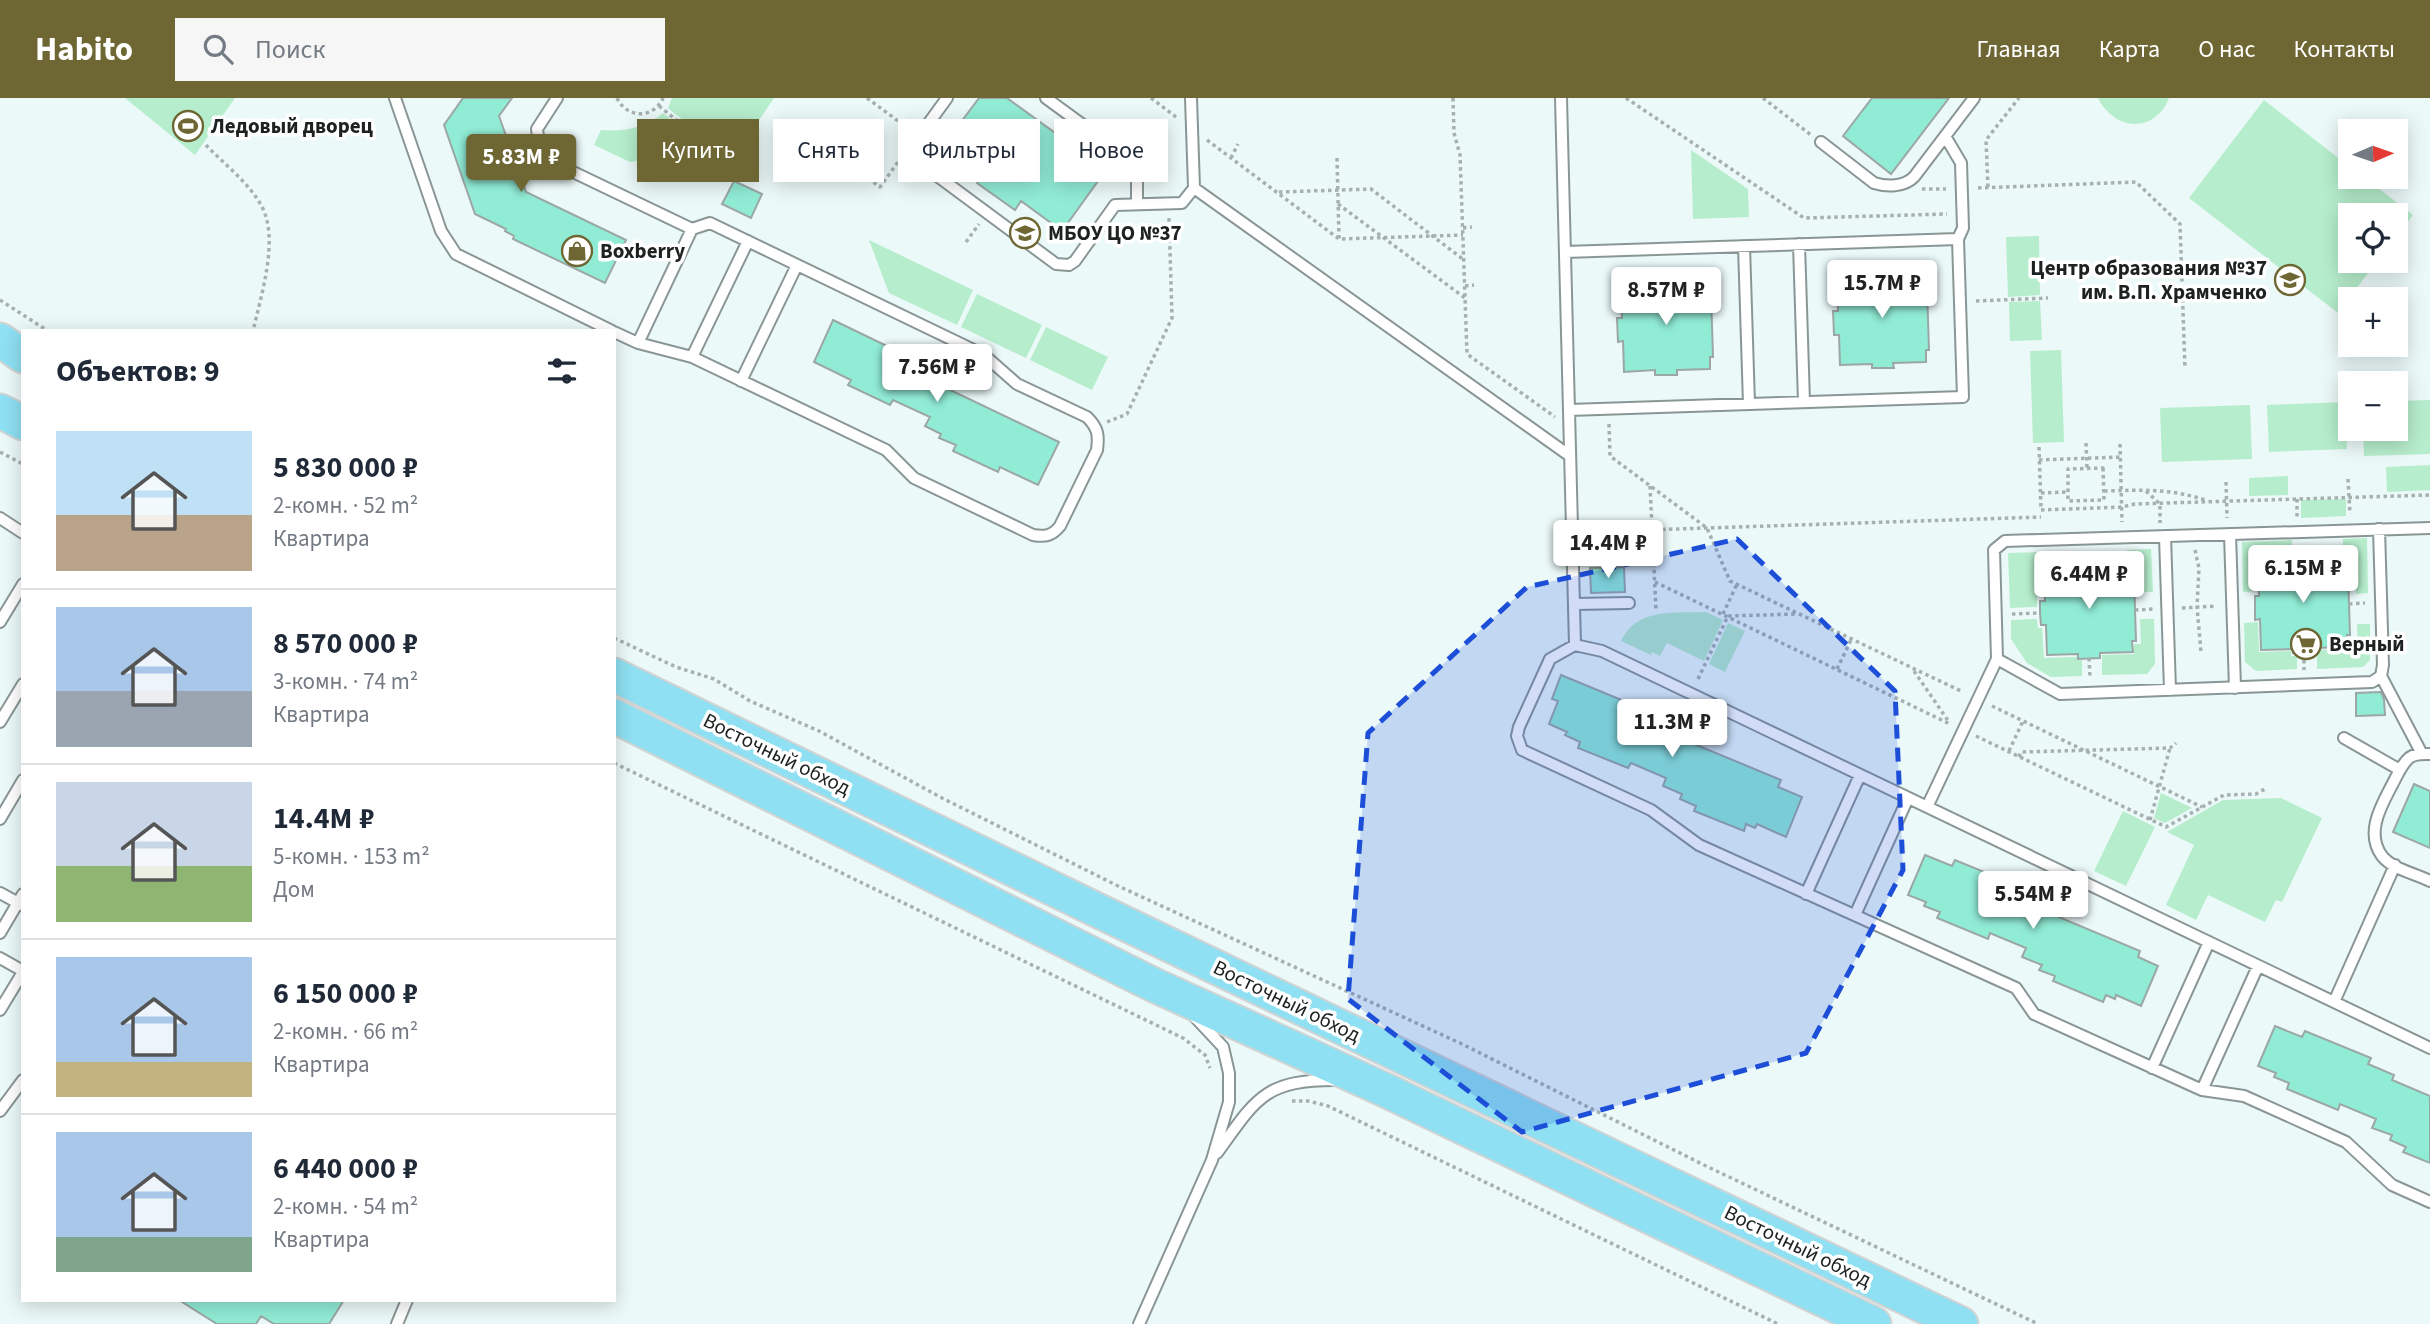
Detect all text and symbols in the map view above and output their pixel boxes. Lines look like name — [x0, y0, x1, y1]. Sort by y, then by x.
search box — [175, 18, 665, 81]
text: Habito — [35, 26, 133, 73]
icon: search — [199, 30, 237, 68]
text: Поиск — [255, 31, 325, 68]
text: Главная — [1976, 32, 2061, 67]
text: Карта — [2099, 32, 2160, 67]
text: О нас — [2198, 32, 2255, 67]
text: Контакты — [2293, 32, 2395, 67]
sports icon: Ледовый дворец — [171, 109, 205, 143]
place label: Ледовый дворец — [210, 111, 374, 141]
chip: Купить — [637, 119, 759, 182]
chip: Снять — [773, 119, 884, 182]
chip: Фильтры — [898, 119, 1040, 182]
chip: Новое — [1054, 119, 1168, 182]
north arrow — [2338, 119, 2408, 189]
map controls — [2338, 119, 2408, 441]
pin: 5.83M ₽ — [456, 134, 586, 194]
text: 5.83M ₽ — [482, 140, 560, 173]
button: locate — [2338, 203, 2408, 273]
school or university icon: МБОУ ЦО №37 — [1008, 216, 1042, 250]
place label: МБОУ ЦО №37 — [1048, 218, 1182, 248]
shop icon: Boxberry — [560, 234, 594, 268]
place label: Boxberry — [600, 236, 685, 266]
place label: Центр образования №37 им. В.П. Храмченко — [2030, 253, 2267, 307]
pin: 15.7M ₽ — [1817, 260, 1947, 320]
school or university icon: Центр образования №37 им. В.П. Храмченко — [2273, 263, 2307, 297]
text: 15.7M ₽ — [1843, 266, 1921, 299]
pin: 8.57M ₽ — [1601, 268, 1731, 327]
text: 8.57M ₽ — [1627, 273, 1705, 306]
button: + — [2338, 287, 2408, 357]
pin: 7.56M ₽ — [872, 344, 1002, 404]
text: Объектов: 9 — [56, 350, 220, 393]
text: 7.56M ₽ — [898, 350, 976, 383]
icon: filters — [543, 352, 581, 390]
button: − — [2338, 371, 2408, 441]
text: 5 830 000 ₽ — [273, 446, 418, 489]
icon: home — [112, 459, 196, 543]
text: 2-комн. · 52 m² — [273, 489, 418, 522]
pin: 14.4M ₽ — [1543, 520, 1673, 580]
text: Квартира — [273, 522, 370, 555]
text: 14.4M ₽ — [1569, 526, 1647, 559]
pin: 6.15M ₽ — [2238, 546, 2368, 605]
text: 6.15M ₽ — [2264, 551, 2342, 584]
pin: 6.44M ₽ — [2024, 552, 2154, 611]
text: 6.44M ₽ — [2050, 557, 2128, 590]
text: 8 570 000 ₽ — [273, 622, 418, 665]
supermarket icon: Верный — [2289, 627, 2323, 661]
place label: Верный — [2329, 629, 2405, 659]
icon: home — [112, 635, 196, 719]
text: 3-комн. · 74 m² — [273, 665, 418, 698]
text: Квартира — [273, 698, 370, 731]
pin: 11.3M ₽ — [1607, 700, 1737, 759]
street label: Восточный обход — [698, 705, 856, 803]
text: 11.3M ₽ — [1633, 705, 1711, 738]
text: 14.4M ₽ — [273, 797, 374, 840]
icon: home — [112, 810, 196, 894]
text: 5-комн. · 153 m² — [273, 840, 430, 873]
pin: 5.54M ₽ — [1968, 872, 2098, 931]
text: Дом — [273, 873, 315, 906]
text: 5.54M ₽ — [1994, 877, 2072, 910]
street label: Восточный обход — [1208, 952, 1366, 1050]
text: 6 150 000 ₽ — [273, 972, 418, 1015]
icon: home — [112, 985, 196, 1069]
text: 2-комн. · 66 m² — [273, 1015, 418, 1048]
text: Квартира — [273, 1048, 370, 1081]
text: 6 440 000 ₽ — [273, 1147, 418, 1190]
icon: home — [112, 1160, 196, 1244]
text: 2-комн. · 54 m² — [273, 1190, 418, 1223]
street label: Восточный обход — [1719, 1197, 1877, 1295]
text: Квартира — [273, 1223, 370, 1256]

